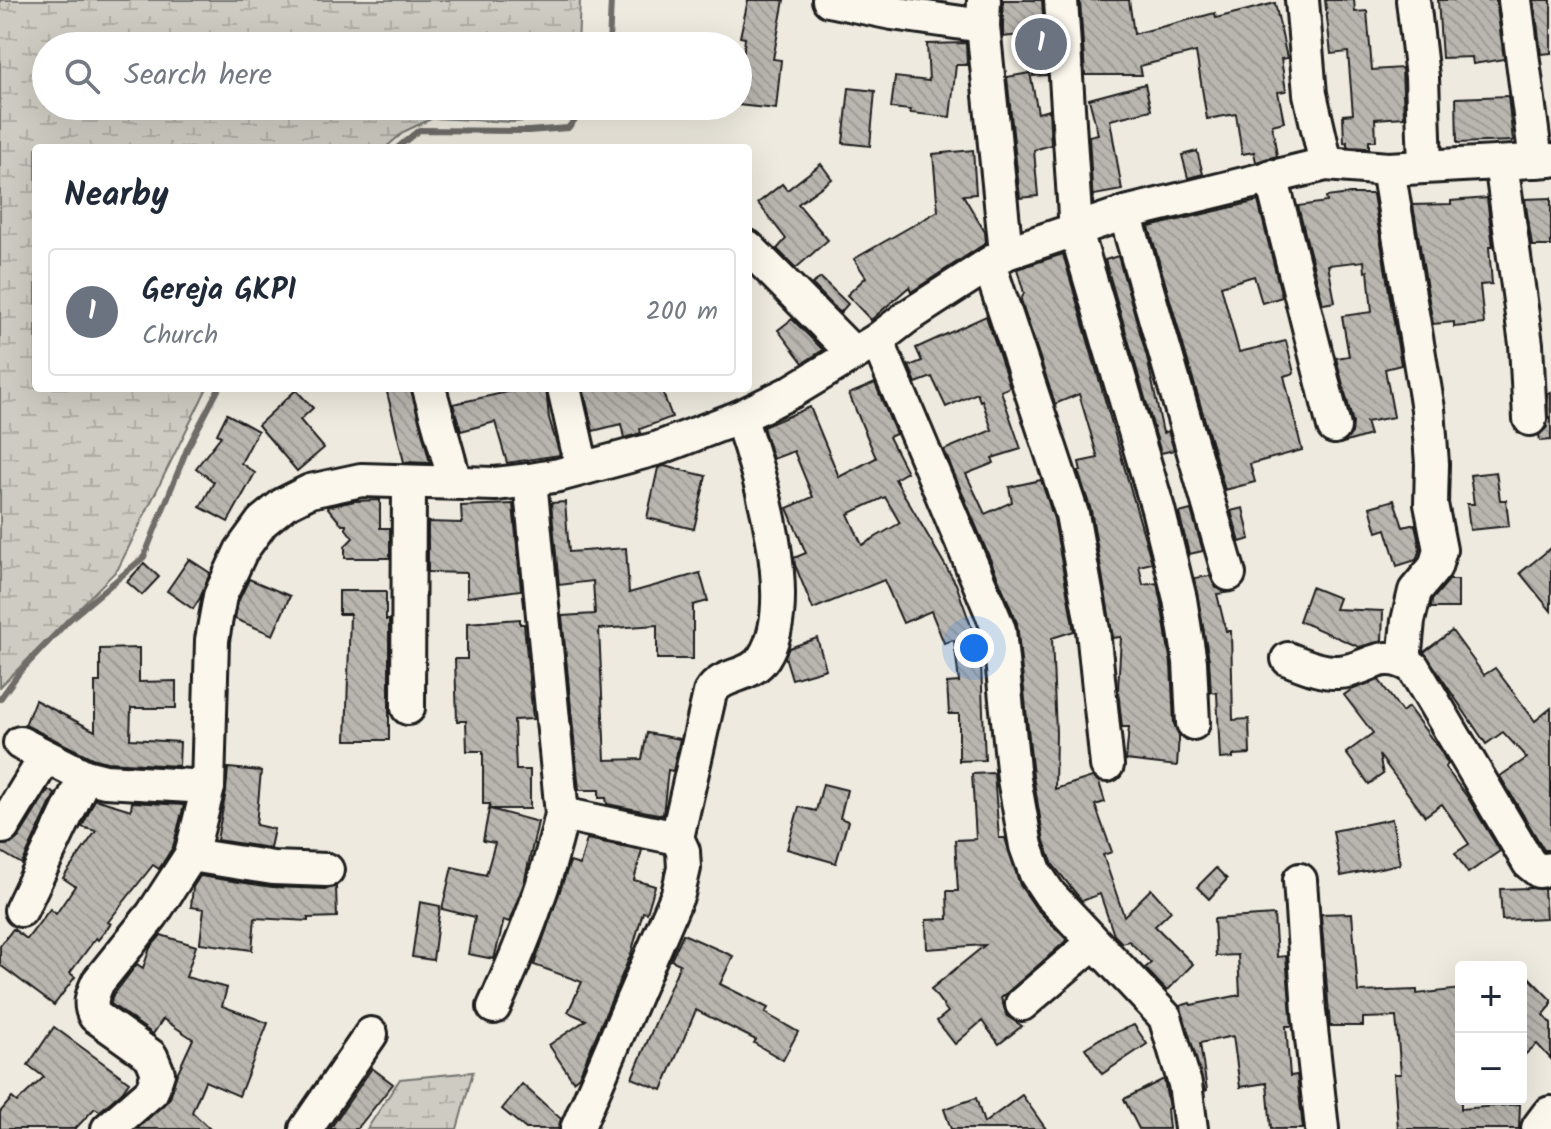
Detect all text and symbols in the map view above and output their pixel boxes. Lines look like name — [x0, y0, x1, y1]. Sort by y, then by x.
pin: 1 — [1015, 14, 1067, 74]
search box — [32, 32, 752, 120]
text: Search here — [124, 52, 272, 100]
icon: search — [60, 54, 104, 98]
text: Nearby — [64, 169, 169, 223]
text: Gereja GKPI — [142, 267, 296, 315]
text: 1 — [88, 291, 96, 333]
text: 200 m — [646, 291, 718, 333]
text: Church — [142, 315, 218, 357]
your location — [954, 628, 994, 668]
map controls — [1455, 961, 1527, 1105]
button: + — [1455, 961, 1527, 1033]
button: − — [1455, 1033, 1527, 1105]

